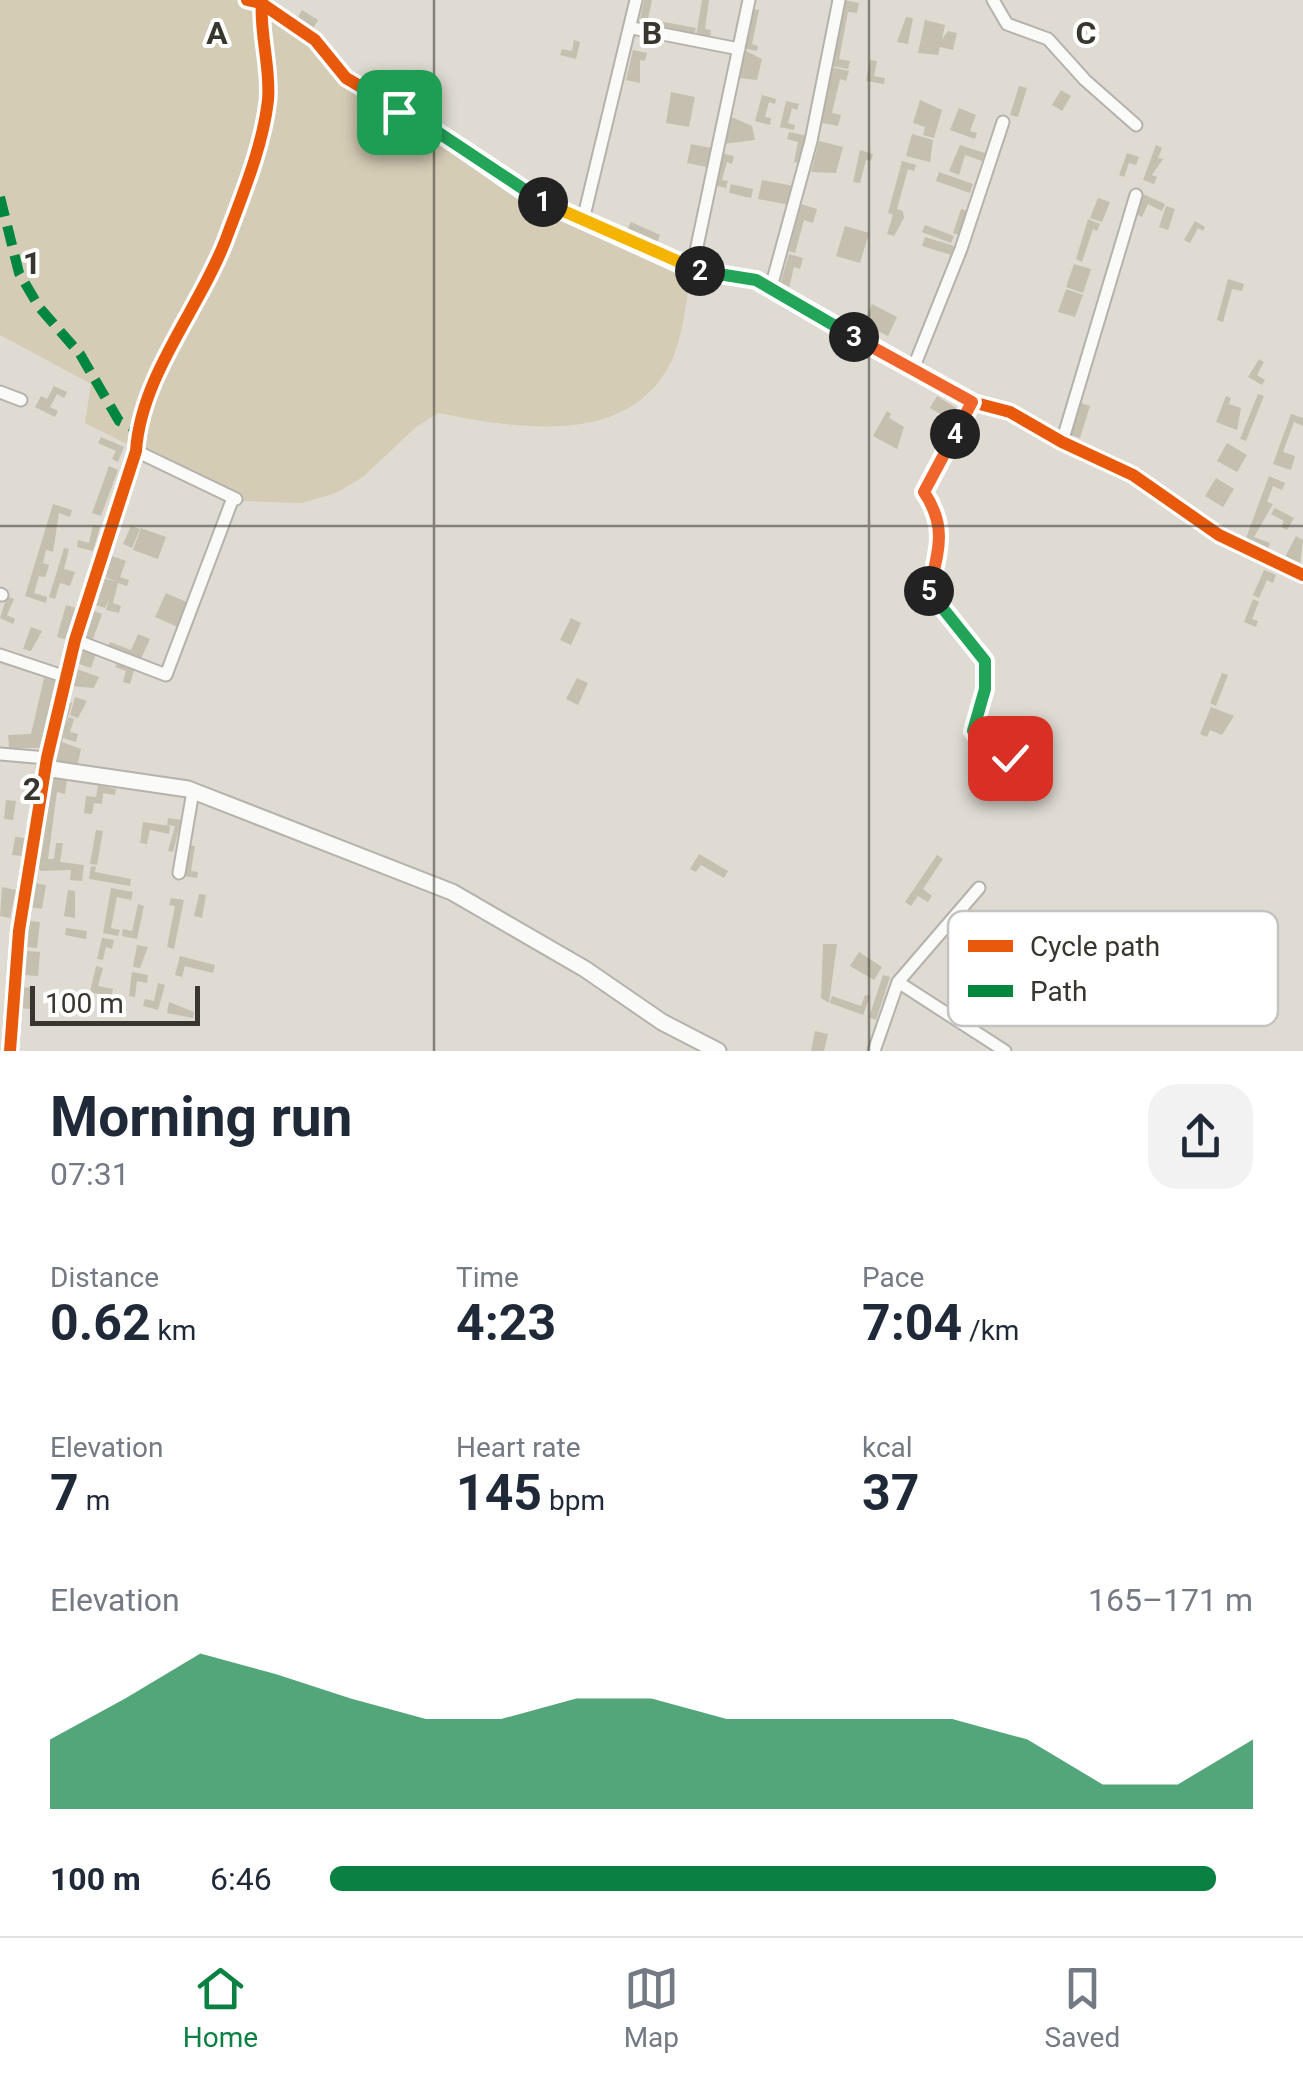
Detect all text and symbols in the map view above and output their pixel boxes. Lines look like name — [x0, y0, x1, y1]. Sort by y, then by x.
text: A — [206, 14, 228, 52]
text: B — [642, 14, 662, 52]
text: C — [1076, 14, 1096, 52]
pin — [357, 70, 442, 155]
icon: arrive — [372, 85, 427, 140]
pin: 1 — [518, 177, 568, 227]
text: 1 — [535, 185, 551, 218]
text: 1 — [23, 244, 41, 282]
pin: 2 — [675, 246, 725, 296]
text: 2 — [692, 254, 708, 287]
pin: 3 — [829, 312, 879, 362]
text: 3 — [846, 320, 862, 353]
pin: 4 — [930, 409, 980, 459]
text: 4 — [947, 417, 963, 450]
pin: 5 — [904, 566, 954, 616]
text: 5 — [921, 574, 937, 607]
pin — [968, 716, 1053, 801]
icon: check — [983, 731, 1038, 786]
text: 2 — [23, 770, 41, 808]
legend — [948, 911, 1278, 1026]
text: Cycle path — [1030, 930, 1160, 963]
text: Path — [1030, 975, 1087, 1008]
scale bar — [30, 981, 200, 1026]
text: 100 m — [45, 987, 124, 1020]
button: share — [1148, 1084, 1253, 1189]
text: Morning run — [50, 1085, 352, 1149]
text: 07:31 — [50, 1155, 130, 1193]
text: Distance — [50, 1261, 159, 1294]
text: Time — [456, 1261, 519, 1294]
text: Pace — [862, 1261, 924, 1294]
text: 0.62 — [50, 1294, 151, 1352]
text: 4:23 — [456, 1294, 556, 1352]
text: 7:04 — [862, 1294, 962, 1352]
text: km — [151, 1314, 196, 1347]
text: /km — [962, 1314, 1019, 1347]
text: Elevation — [50, 1431, 163, 1464]
text: Heart rate — [456, 1431, 581, 1464]
text: kcal — [862, 1431, 913, 1464]
text: 7 — [50, 1464, 79, 1522]
text: 145 — [456, 1464, 542, 1522]
text: 37 — [862, 1464, 919, 1522]
text: m — [79, 1484, 110, 1517]
text: bpm — [542, 1484, 605, 1517]
text: Elevation — [50, 1581, 180, 1619]
text: 165–171 m — [1088, 1581, 1253, 1619]
text: 100 m — [50, 1860, 141, 1898]
text: 6:46 — [210, 1860, 272, 1898]
tab: Home — [183, 1961, 258, 2054]
tab: Map — [624, 1961, 679, 2054]
tab: Saved — [1045, 1961, 1120, 2054]

